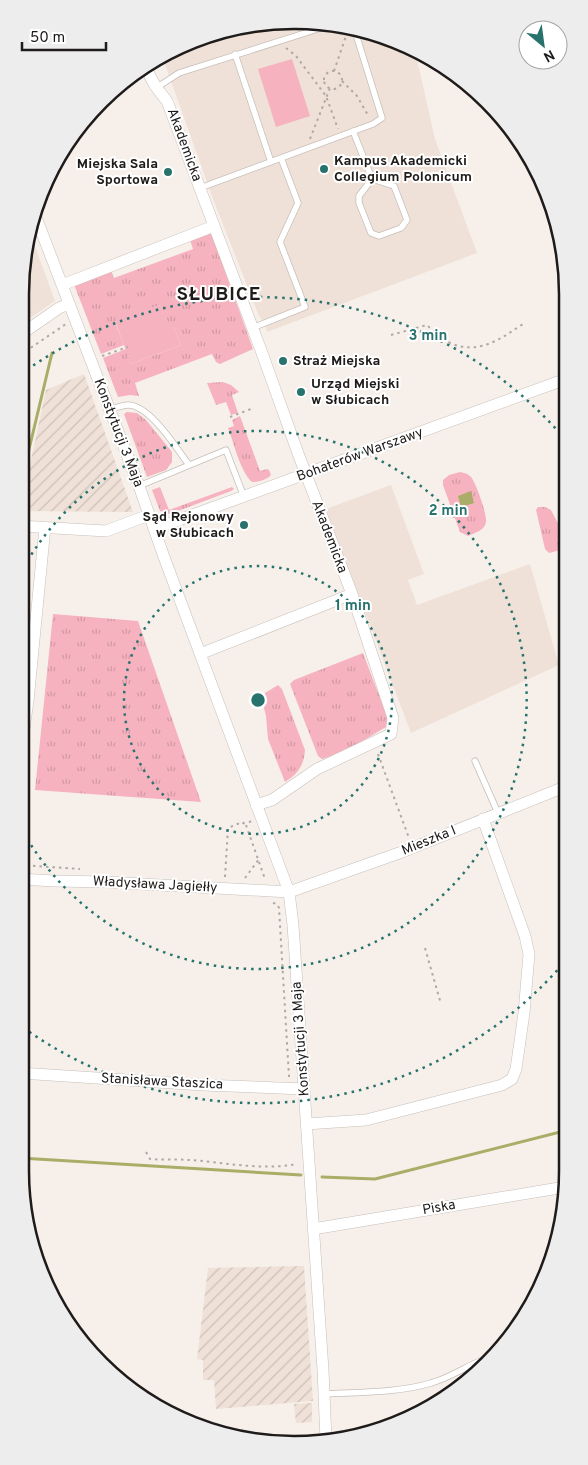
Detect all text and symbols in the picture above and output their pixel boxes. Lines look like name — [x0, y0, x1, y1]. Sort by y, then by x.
scale bar — [22, 20, 106, 52]
north arrow — [518, 20, 568, 70]
text: 50 m — [30, 29, 65, 48]
text: N — [540, 45, 557, 65]
street label: Akademicka — [163, 106, 205, 184]
place label: Kampus Akademicki Collegium Polonicum — [334, 153, 472, 186]
place label: Miejska Sala Sportowa — [77, 156, 158, 189]
marker: Kampus Akademicki Collegium Polonicum — [318, 163, 330, 175]
marker: Miejska Sala Sportowa — [162, 166, 174, 178]
district label: SŁUBICE — [176, 283, 262, 307]
text: 3 min — [408, 327, 448, 346]
place label: Straż Miejska — [293, 353, 380, 370]
marker: Straż Miejska — [277, 355, 289, 367]
street label: Konstytucji 3 Maja — [89, 376, 147, 490]
place label: Urząd Miejski w Słubicach — [311, 376, 399, 409]
marker: Urząd Miejski w Słubicach — [295, 386, 307, 398]
street label: Bohaterów Warszawy — [294, 424, 426, 486]
street label: Akademicka — [307, 498, 351, 576]
text: 2 min — [428, 502, 468, 521]
place label: Sąd Rejonowy w Słubicach — [143, 509, 234, 542]
marker: Sąd Rejonowy w Słubicach — [238, 519, 250, 531]
text: 1 min — [335, 597, 371, 616]
centre of rings — [249, 691, 267, 709]
street label: Mieszka I — [399, 822, 459, 860]
street label: Władysława Jagiełły — [92, 873, 218, 897]
street label: Konstytucji 3 Maja — [289, 981, 313, 1097]
street label: Stanisława Staszica — [100, 1070, 224, 1094]
street label: Piska — [421, 1197, 457, 1219]

